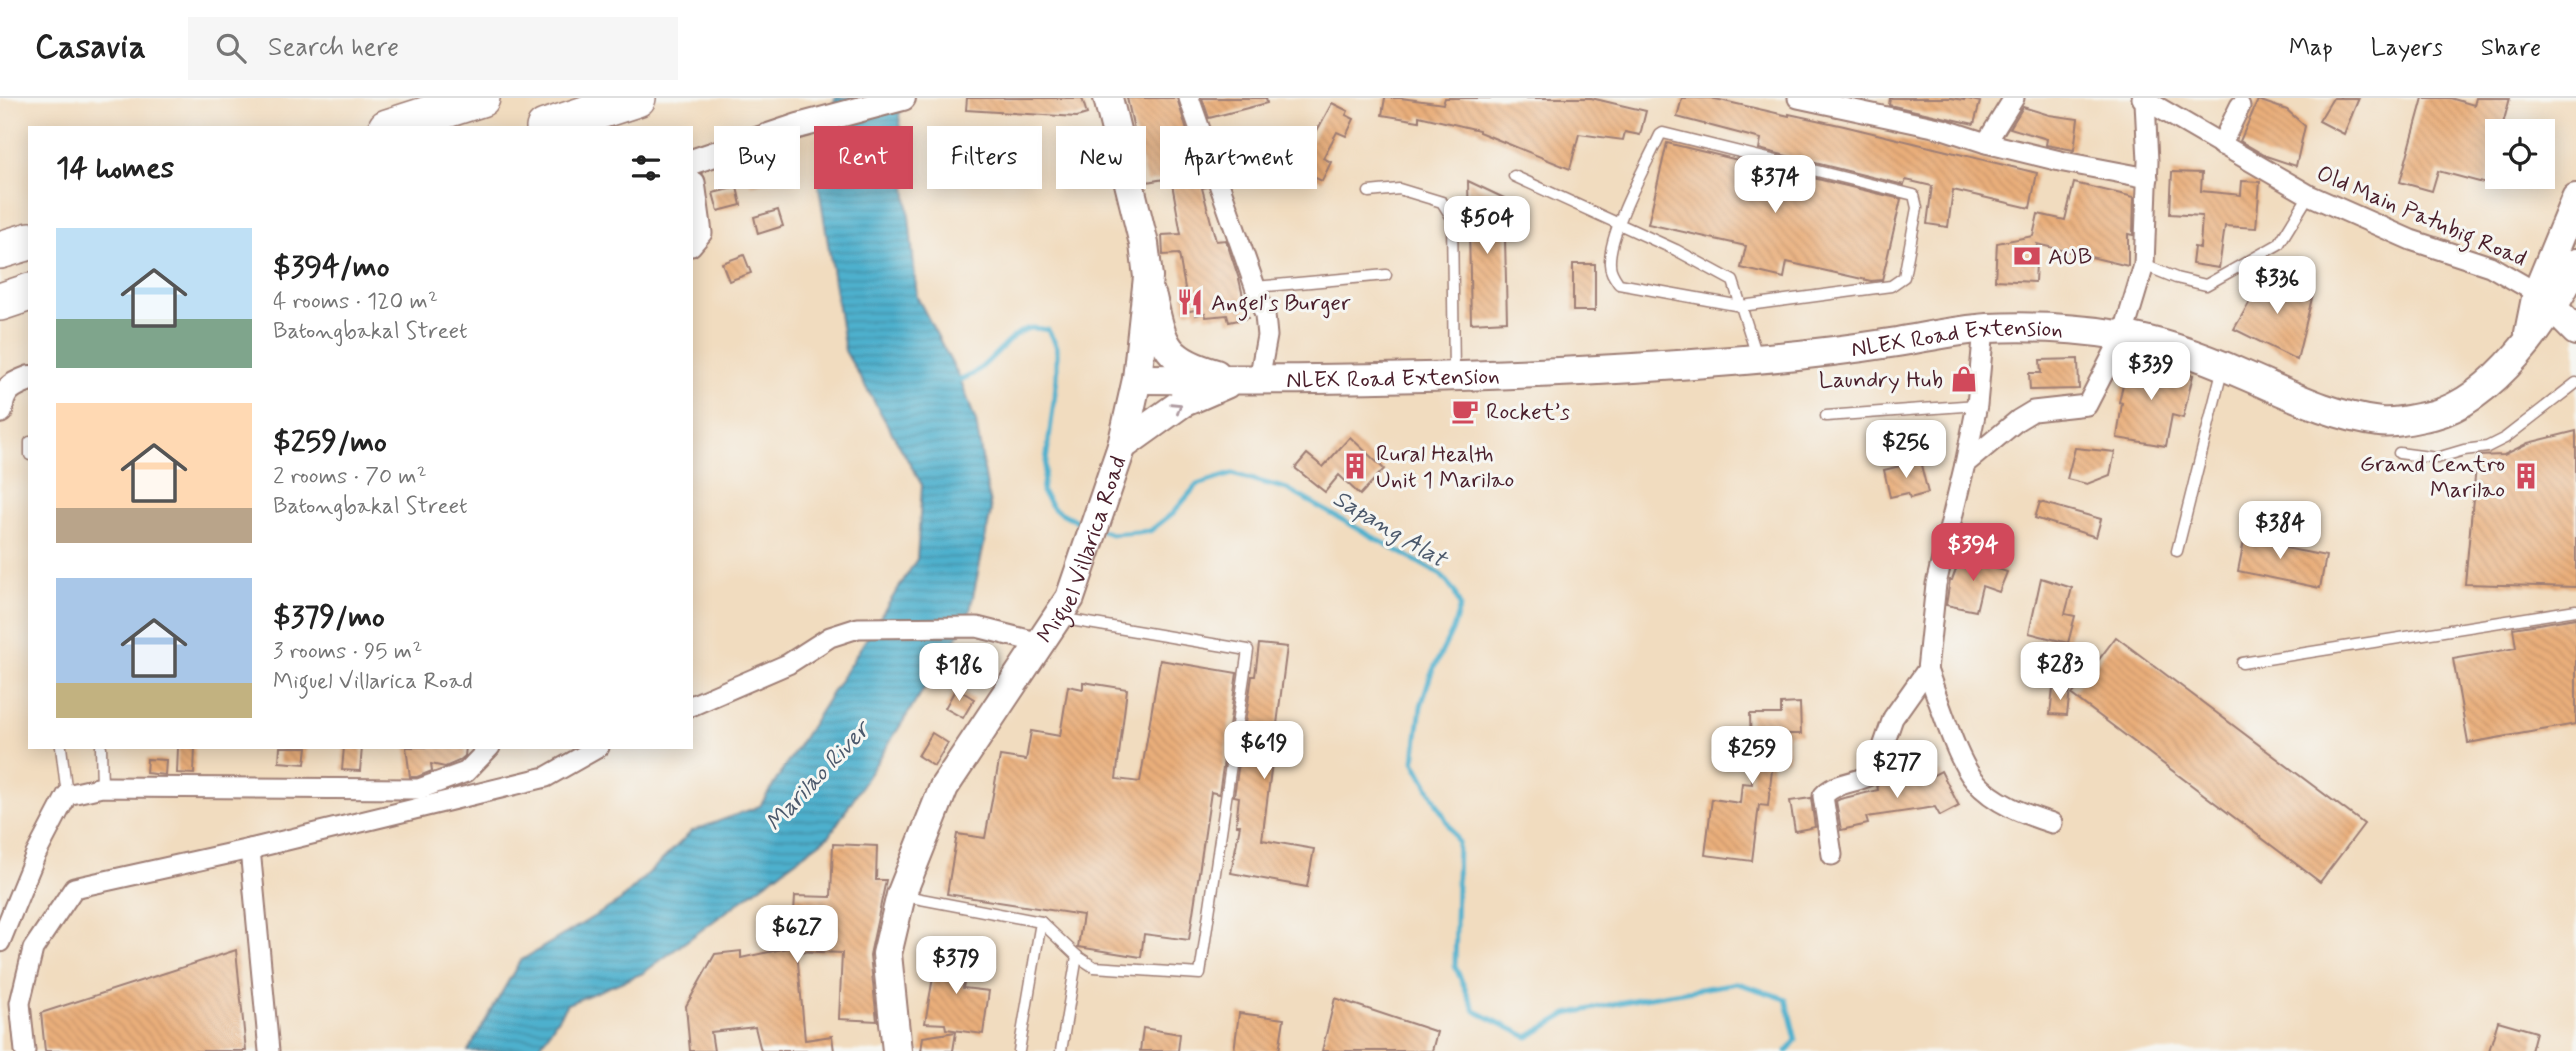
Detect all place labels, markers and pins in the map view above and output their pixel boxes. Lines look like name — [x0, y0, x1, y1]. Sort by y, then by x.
pin: $374 — [1734, 156, 1816, 215]
pin: $504 — [1446, 197, 1528, 256]
bank icon: AUB — [2012, 241, 2042, 271]
place label: AUB — [2048, 243, 2092, 273]
pin: $336 — [2236, 256, 2318, 316]
restaurant icon: Angel's Burger — [1175, 287, 1205, 317]
place label: Angel's Burger — [1211, 289, 1351, 321]
pin: $339 — [2110, 342, 2192, 402]
shop icon: Laundry Hub — [1949, 364, 1979, 394]
place label: Laundry Hub — [1819, 366, 1943, 396]
cafe icon: Rocket’s — [1450, 396, 1480, 426]
place label: Rocket’s — [1486, 398, 1570, 428]
pin: $256 — [1865, 420, 1947, 480]
place label: Rural Health Unit 1 Marilao — [1376, 440, 1514, 496]
place label: Grand Centro Marilao — [2360, 450, 2505, 506]
building icon: Rural Health Unit 1 Marilao — [1340, 451, 1370, 481]
building icon: Grand Centro Marilao — [2511, 461, 2541, 491]
pin: $384 — [2239, 502, 2321, 561]
pin: $394 — [1932, 524, 2014, 583]
pin: $283 — [2019, 642, 2101, 702]
pin: $186 — [918, 644, 1000, 703]
pin: $619 — [1223, 722, 1305, 781]
pin: $259 — [1711, 726, 1793, 786]
pin: $277 — [1856, 740, 1938, 800]
pin: $627 — [756, 906, 838, 965]
pin: $379 — [915, 936, 997, 996]

